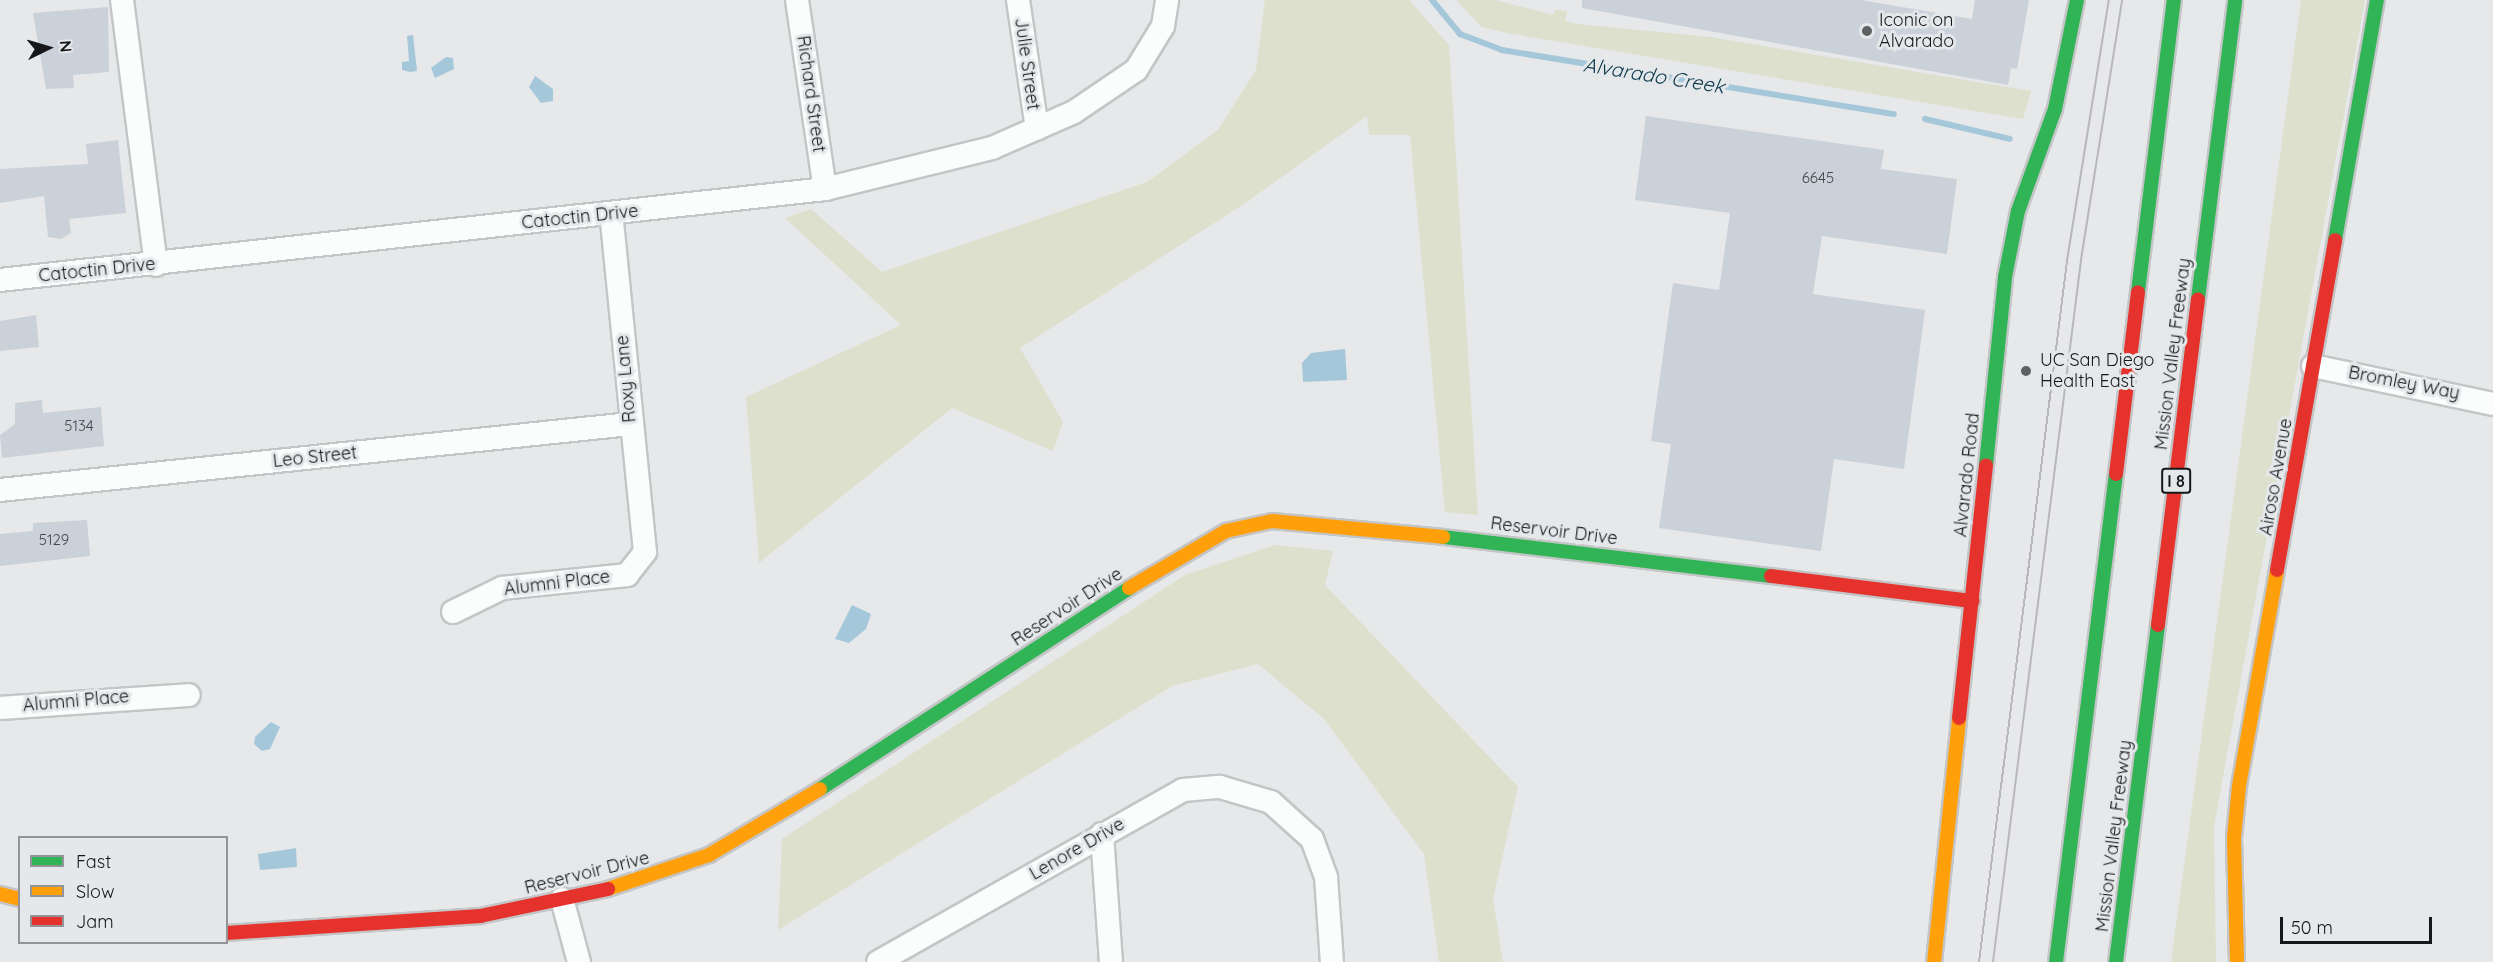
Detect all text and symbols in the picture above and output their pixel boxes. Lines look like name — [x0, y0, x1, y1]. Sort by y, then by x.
place label: Iconic on Alvarado — [1879, 10, 1954, 52]
street label: Julie Street — [1010, 17, 1044, 111]
north arrow — [18, 18, 78, 78]
marker: Iconic on Alvarado — [1860, 24, 1874, 38]
street label: Richard Street — [792, 34, 830, 154]
text: N — [55, 40, 76, 53]
water label: Alvarado Creek — [1582, 52, 1726, 98]
house number: 6645 — [1802, 169, 1834, 187]
street label: Catoctin Drive — [520, 200, 640, 234]
street label: Catoctin Drive — [37, 253, 157, 287]
street label: Mission Valley Freeway — [2151, 257, 2195, 451]
street label: Roxy Lane — [611, 334, 641, 424]
place label: UC San Diego Health East — [2040, 350, 2154, 392]
marker: UC San Diego Health East — [2017, 362, 2035, 380]
street label: Bromley Way — [2346, 362, 2462, 404]
street label: Alvarado Road — [1950, 412, 1984, 538]
house number: 5134 — [64, 417, 94, 435]
street label: Airoso Avenue — [2255, 417, 2297, 537]
street label: Leo Street — [272, 442, 358, 472]
road number: I 8 — [2161, 468, 2191, 494]
street label: Reservoir Drive — [1489, 512, 1619, 550]
house number: 5129 — [39, 531, 69, 549]
street label: Reservoir Drive — [1007, 563, 1127, 651]
street label: Alumni Place — [503, 566, 611, 600]
street label: Alumni Place — [22, 686, 130, 716]
street label: Mission Valley Freeway — [2092, 739, 2136, 933]
street label: Lenore Drive — [1026, 813, 1128, 885]
legend — [18, 836, 228, 944]
street label: Reservoir Drive — [522, 847, 652, 899]
text: Fast — [76, 850, 111, 873]
text: Slow — [76, 880, 114, 903]
scale bar — [2283, 905, 2434, 943]
text: Jam — [76, 910, 114, 933]
text: 50 m — [2291, 916, 2333, 939]

